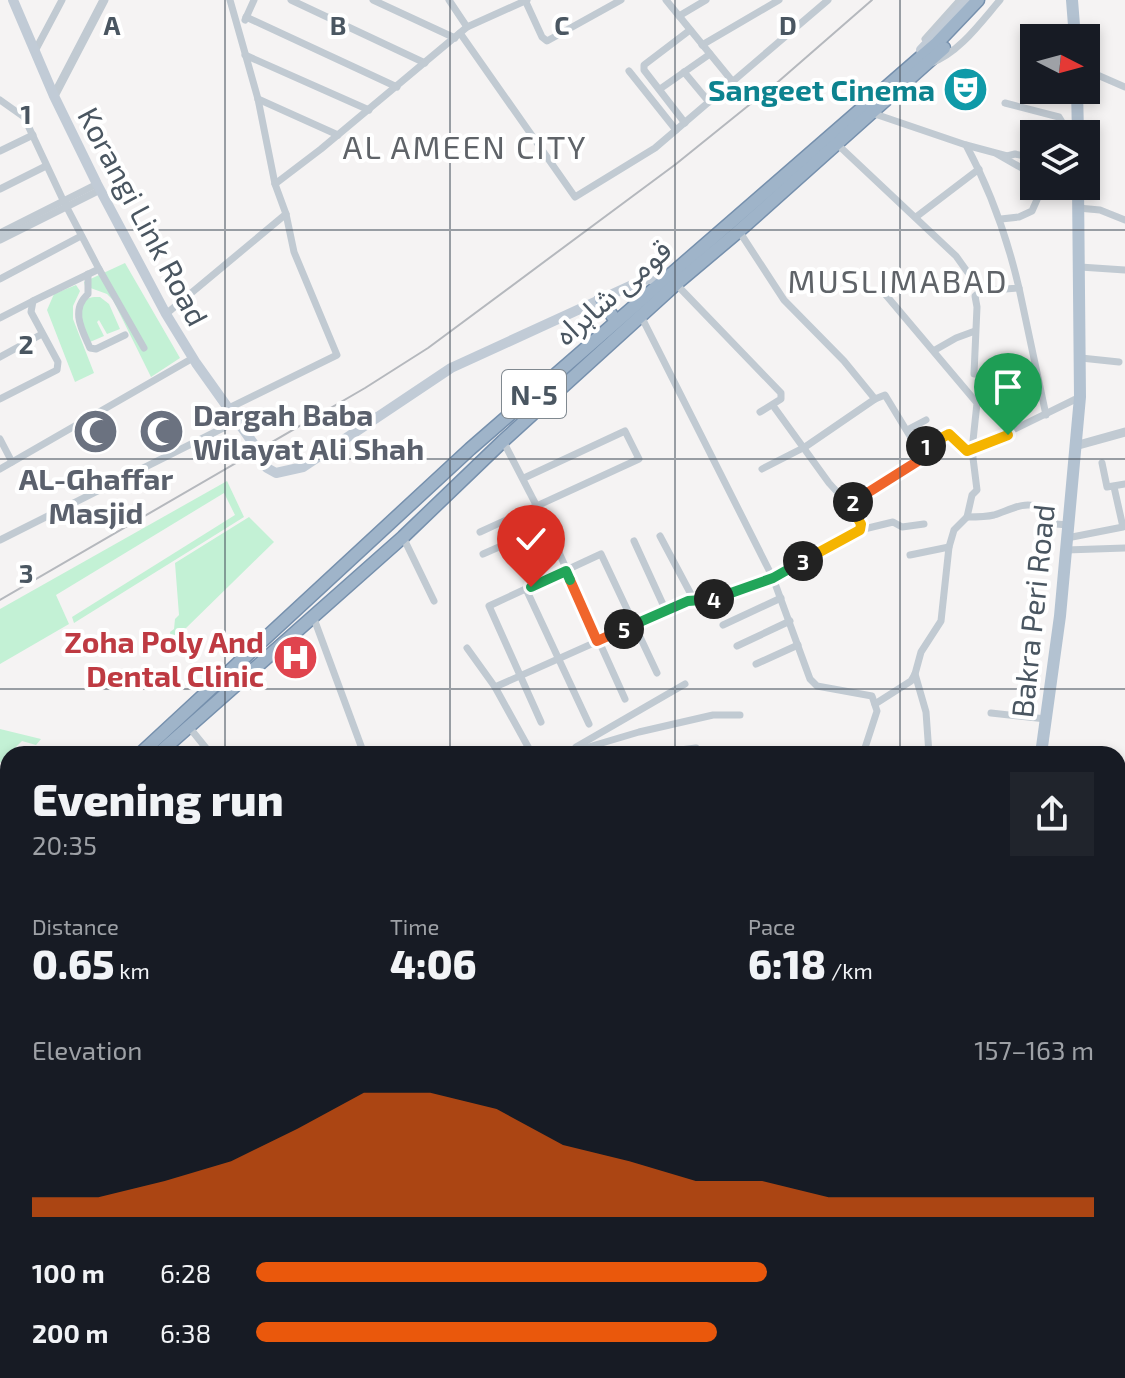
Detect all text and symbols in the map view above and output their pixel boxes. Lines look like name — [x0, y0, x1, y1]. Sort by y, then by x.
text: A — [104, 9, 121, 40]
text: B — [330, 9, 346, 40]
text: C — [554, 9, 570, 40]
text: D — [779, 9, 797, 40]
north arrow — [1020, 24, 1100, 104]
map controls — [1020, 24, 1100, 200]
theatre icon: Sangeet Cinema — [942, 65, 990, 113]
place label: Sangeet Cinema — [708, 71, 935, 107]
text: 1 — [20, 98, 32, 129]
street label: Korangi Link Road — [71, 101, 217, 331]
button: layers — [1020, 120, 1100, 200]
district label: AL AMEEN CITY — [343, 127, 587, 165]
street label: قومی شاہراہ — [546, 231, 678, 352]
district label: MUSLIMABAD — [787, 261, 1009, 299]
text: 2 — [18, 328, 34, 359]
pin — [974, 353, 1042, 435]
icon: arrive — [986, 365, 1030, 409]
road number: N-5 — [502, 370, 566, 418]
place label: Dargah Baba Wilayat Ali Shah — [193, 396, 424, 467]
mosque icon: Dargah Baba Wilayat Ali Shah — [138, 407, 186, 455]
mosque icon: AL-Ghaffar Masjid — [72, 408, 120, 456]
pin: 1 — [906, 426, 946, 466]
text: 1 — [921, 433, 931, 459]
place label: AL-Ghaffar Masjid — [19, 460, 173, 530]
pin: 2 — [833, 482, 873, 522]
text: 2 — [847, 489, 859, 515]
street label: Bakra Peri Road — [1003, 502, 1061, 720]
pin — [497, 505, 565, 587]
icon: check — [509, 517, 553, 561]
pin: 3 — [783, 541, 823, 581]
text: 3 — [797, 548, 809, 574]
text: 3 — [19, 557, 33, 588]
pin: 4 — [694, 579, 734, 619]
text: 4 — [707, 586, 721, 612]
pin: 5 — [604, 609, 644, 649]
text: 5 — [618, 616, 630, 642]
place label: Zoha Poly And Dental Clinic — [64, 623, 264, 693]
hospital icon: Zoha Poly And Dental Clinic — [271, 634, 319, 682]
text: Evening run — [32, 772, 284, 825]
button: share — [1010, 772, 1094, 856]
text: 20:35 — [32, 829, 97, 860]
text: Distance — [32, 913, 119, 939]
text: Time — [390, 913, 439, 939]
text: Pace — [748, 913, 795, 939]
text: 0.65 — [32, 939, 114, 987]
text: 4:06 — [390, 939, 477, 987]
text: 6:18 — [748, 939, 826, 987]
text: km — [114, 957, 150, 983]
text: /km — [826, 957, 873, 983]
text: Elevation — [32, 1034, 142, 1065]
text: 157–163 m — [974, 1034, 1094, 1065]
text: 100 m — [32, 1257, 105, 1288]
text: 6:28 — [160, 1257, 211, 1288]
text: 200 m — [32, 1317, 108, 1348]
text: 6:38 — [160, 1317, 211, 1348]

